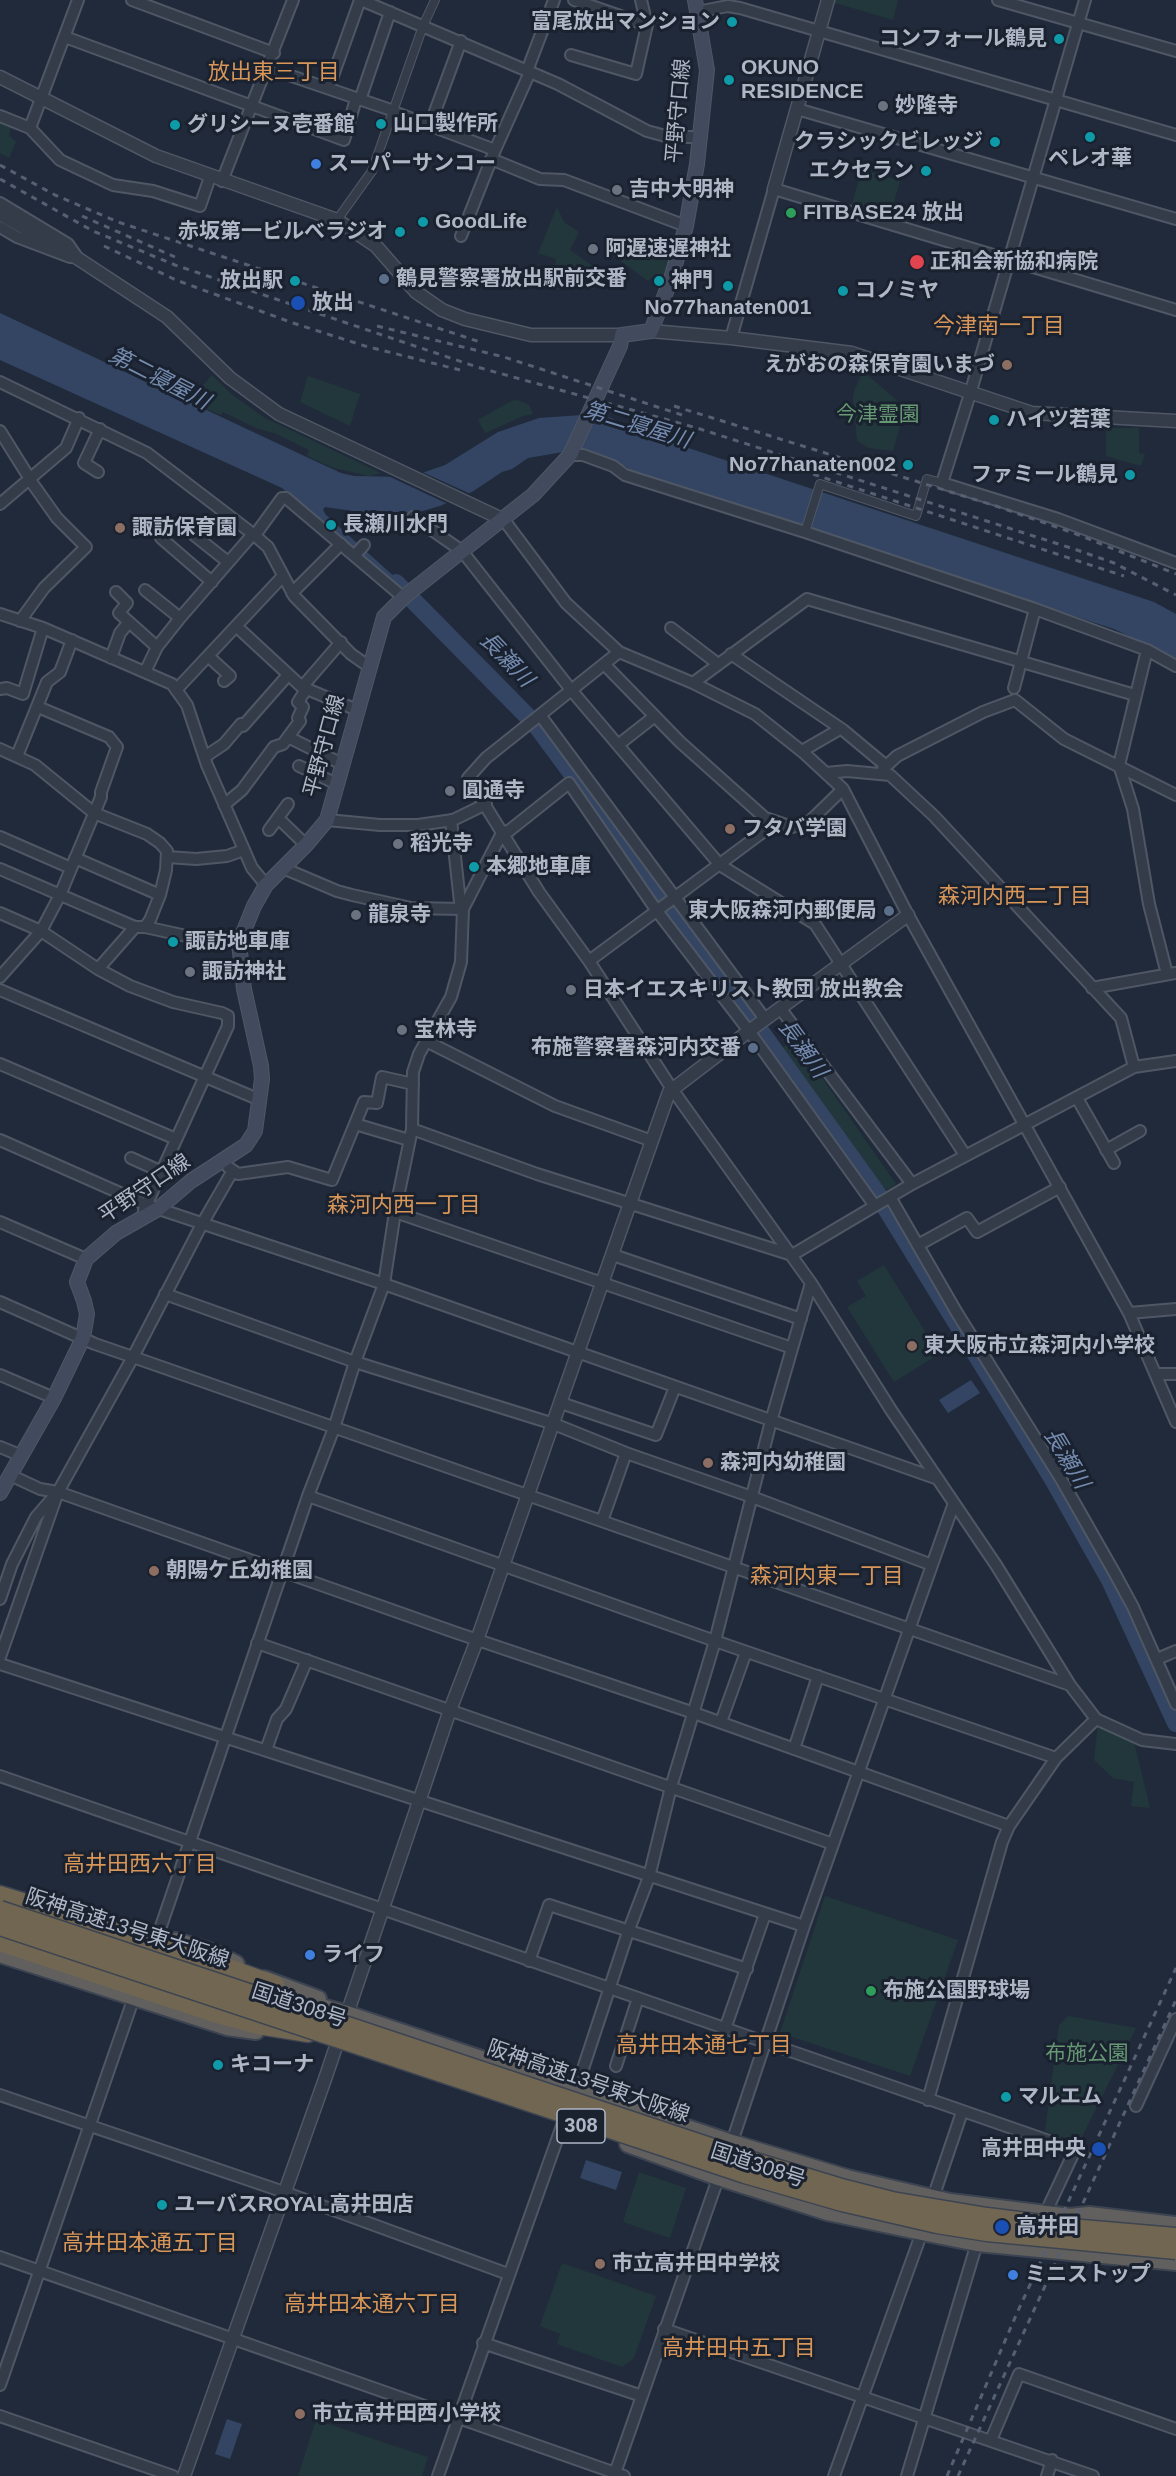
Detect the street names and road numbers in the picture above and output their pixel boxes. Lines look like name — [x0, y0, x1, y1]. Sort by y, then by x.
street label: 平野守口線 — [662, 58, 696, 164]
street label: 平野守口線 — [299, 692, 351, 800]
street label: 平野守口線 — [94, 1149, 196, 1229]
street label: 阪神高速13号東大阪線 — [22, 1884, 232, 1974]
street label: 国道308号 — [248, 1979, 350, 2033]
street label: 阪神高速13号東大阪線 — [484, 2036, 692, 2128]
road number: 308 — [557, 2109, 605, 2143]
street label: 国道308号 — [707, 2139, 809, 2193]

